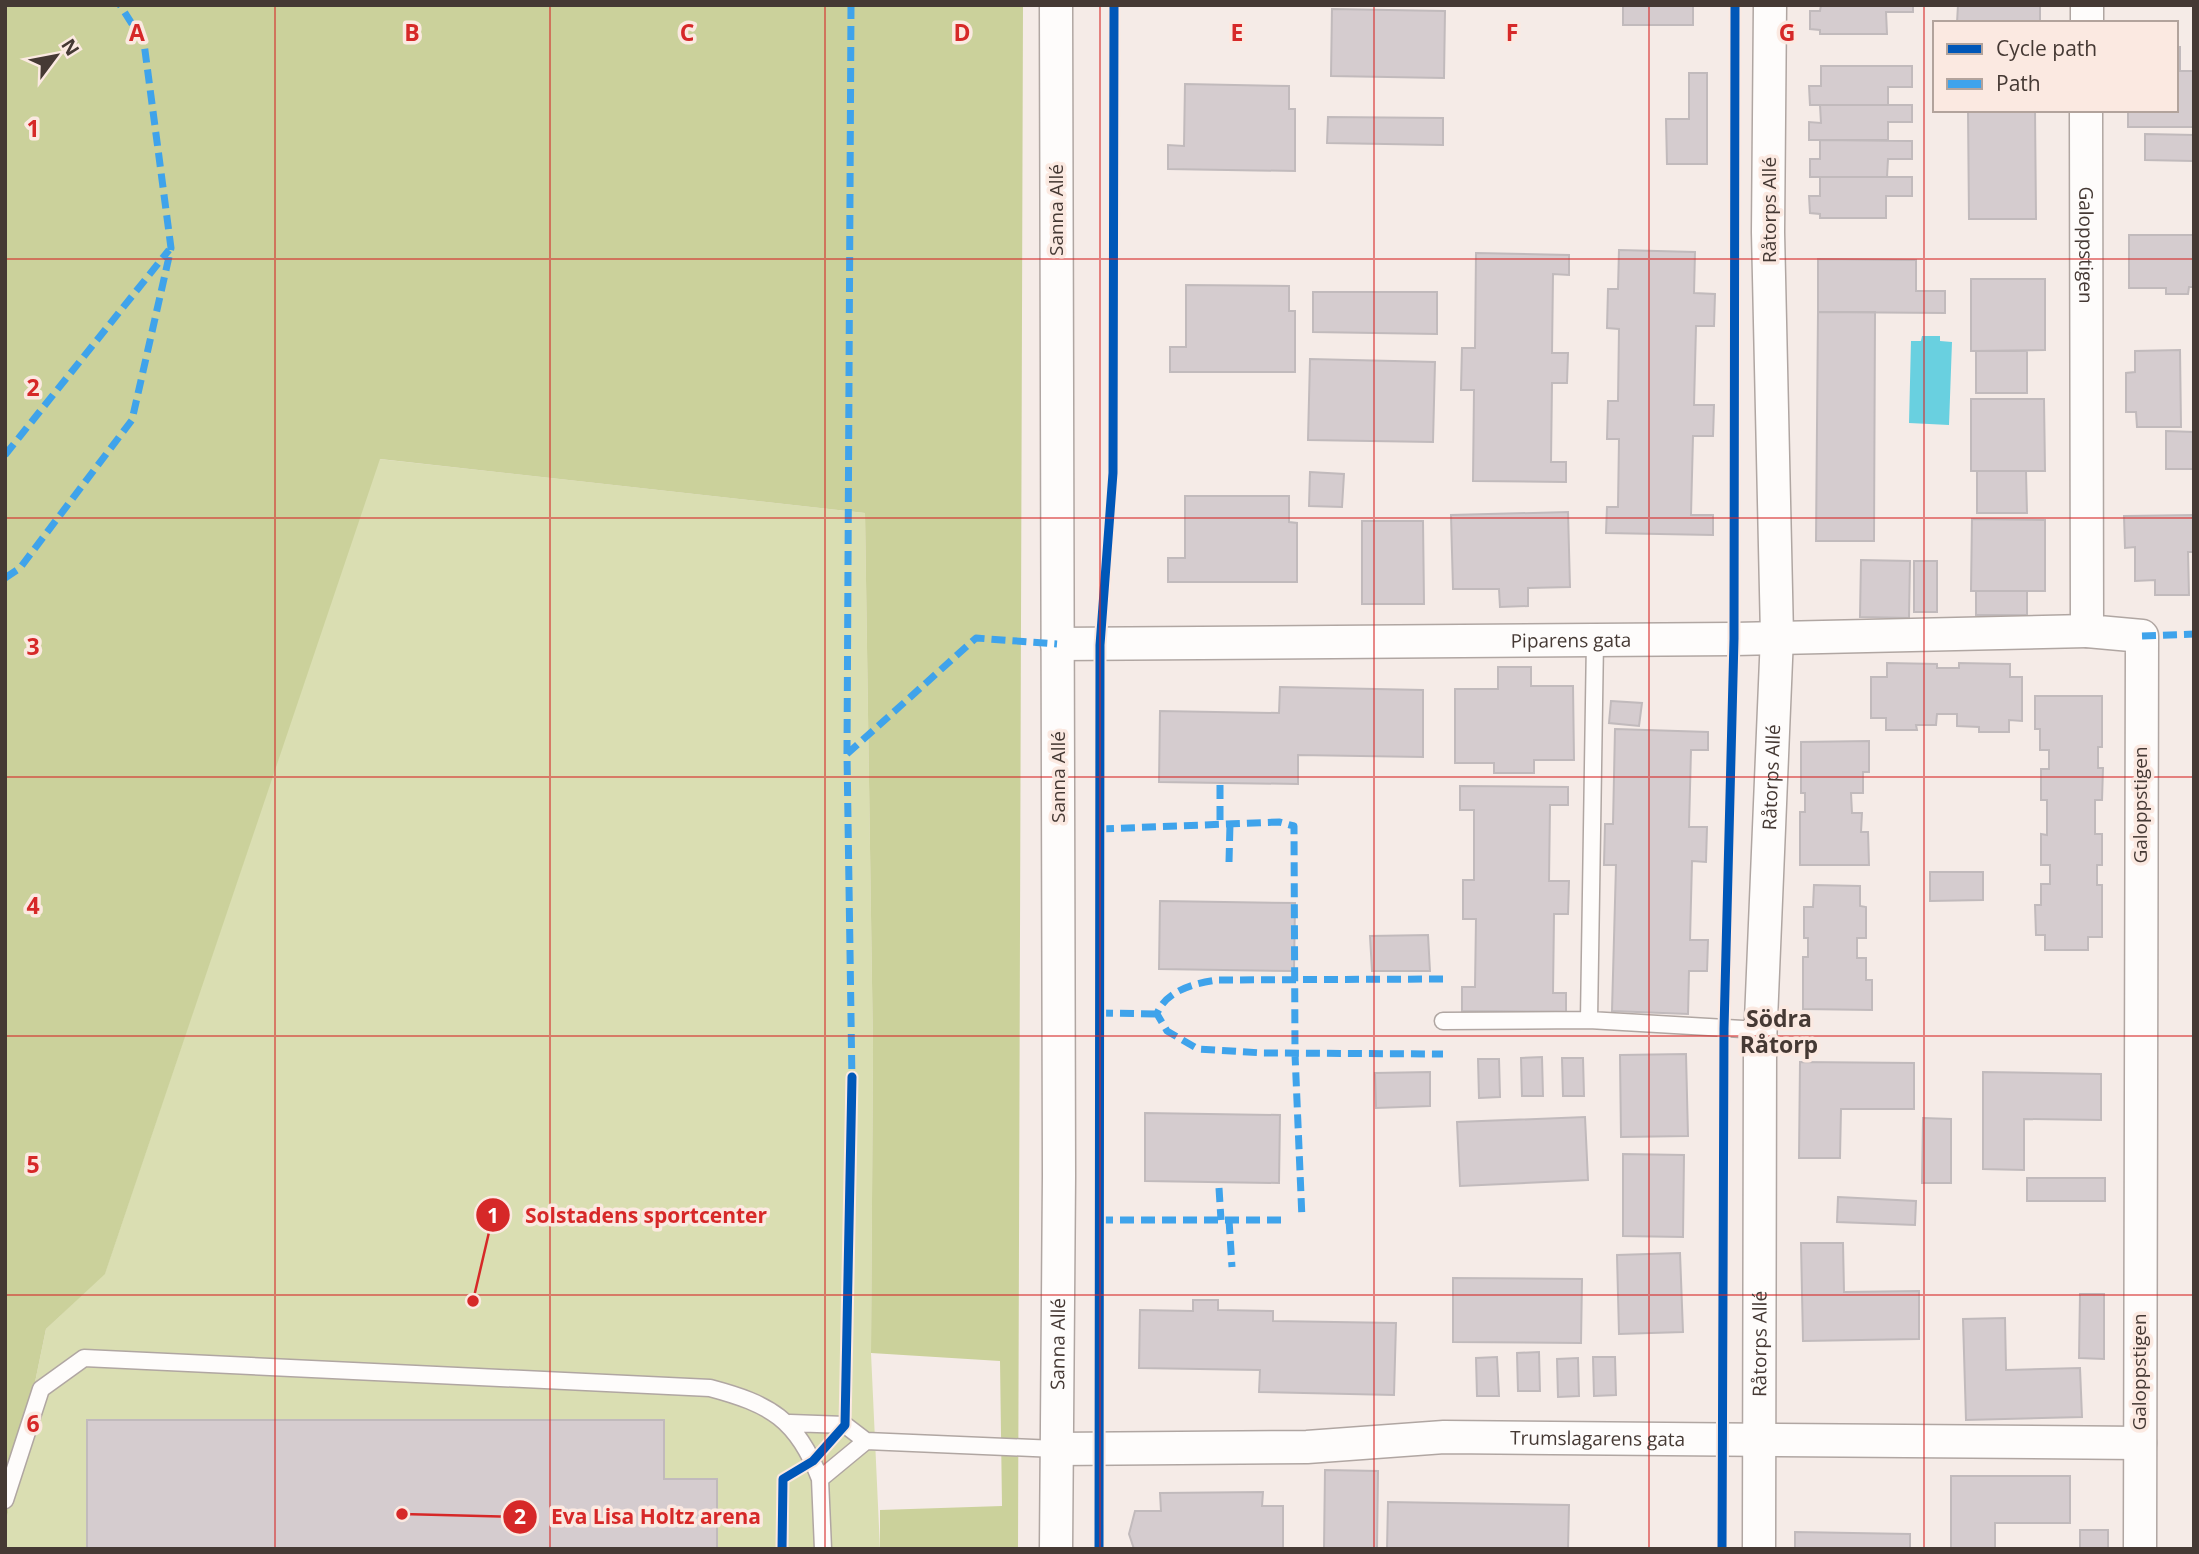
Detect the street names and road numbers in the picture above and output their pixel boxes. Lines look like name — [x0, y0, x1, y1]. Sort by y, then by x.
street label: Råtorps Allé — [1756, 157, 1782, 263]
street label: Sanna Allé — [1043, 164, 1069, 256]
street label: Galoppstigen — [2073, 186, 2099, 304]
street label: Piparens gata — [1511, 627, 1631, 654]
street label: Råtorps Allé — [1756, 724, 1786, 831]
street label: Sanna Allé — [1045, 731, 1071, 823]
street label: Galoppstigen — [2127, 746, 2153, 864]
street label: Råtorps Allé — [1746, 1291, 1773, 1397]
street label: Sanna Allé — [1044, 1298, 1071, 1390]
street label: Galoppstigen — [2126, 1313, 2152, 1431]
street label: Trumslagarens gata — [1510, 1425, 1685, 1452]

